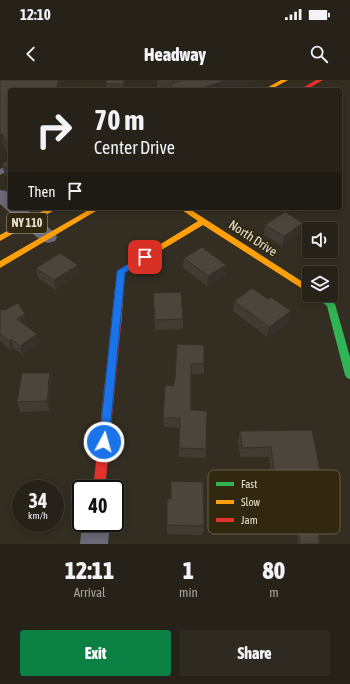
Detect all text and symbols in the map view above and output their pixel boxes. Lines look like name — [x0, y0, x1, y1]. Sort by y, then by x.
text: 12:10 — [20, 6, 51, 23]
icon: back — [20, 43, 42, 65]
icon: search — [308, 43, 330, 65]
text: Headway — [144, 44, 206, 65]
icon: right — [28, 104, 80, 156]
text: 70 m — [94, 104, 144, 136]
text: Center Drive — [94, 137, 175, 158]
icon: arrive — [64, 180, 86, 202]
text: Then — [28, 183, 56, 200]
road number: NY 110 — [7, 213, 47, 233]
street label: North Drive — [226, 217, 280, 259]
map controls — [302, 222, 338, 302]
button: sound — [302, 222, 338, 258]
pin — [128, 240, 162, 274]
icon: arrive — [134, 246, 156, 268]
button: layers — [302, 266, 338, 302]
position arrow — [83, 421, 125, 463]
legend — [208, 470, 340, 534]
text: Fast — [241, 478, 257, 490]
speed limit sign: 40 — [72, 480, 124, 532]
text: 34 — [29, 489, 47, 512]
text: Slow — [241, 496, 260, 508]
text: km/h — [28, 510, 48, 521]
text: Jam — [241, 514, 258, 526]
text: 12:11 — [65, 557, 114, 584]
text: 1 — [183, 557, 194, 584]
text: 80 — [263, 557, 285, 584]
text: Arrival — [74, 585, 105, 600]
text: min — [179, 585, 198, 600]
text: m — [269, 585, 279, 600]
button: Exit — [20, 630, 171, 676]
button: Share — [179, 630, 330, 676]

